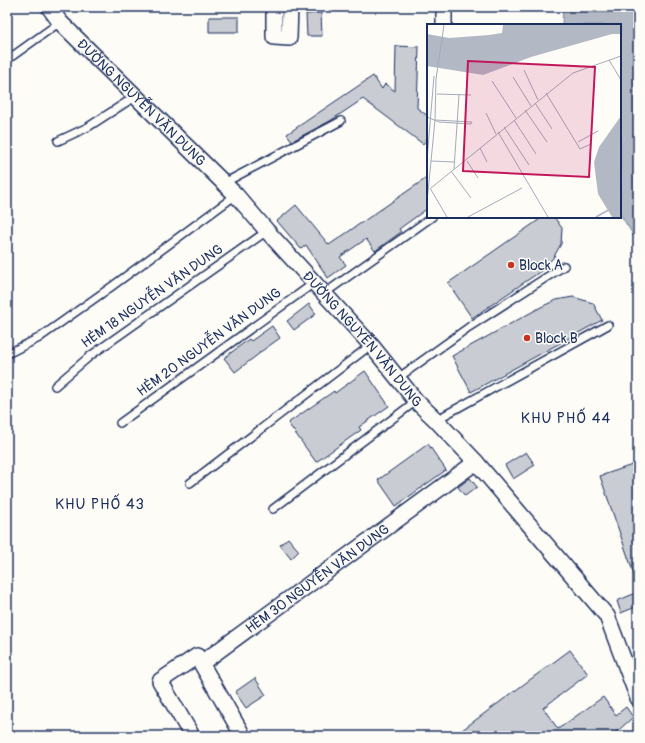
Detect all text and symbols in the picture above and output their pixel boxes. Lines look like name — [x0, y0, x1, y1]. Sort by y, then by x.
inset map — [427, 24, 621, 218]
street label: ĐƯỜNG NGUYỄN VĂN DUNG — [74, 35, 210, 169]
street label: HẺM 18 NGUYỄN VĂN DUNG — [76, 238, 226, 351]
place label: Block A — [519, 257, 563, 274]
marker: Block A — [506, 260, 516, 270]
street label: ĐƯỜNG NGUYỄN VĂN DUNG — [299, 267, 425, 411]
street label: HẺM 20 NGUYỄN VĂN DUNG — [132, 282, 284, 400]
place label: Block B — [535, 330, 578, 347]
marker: Block B — [522, 333, 532, 343]
district label: KHU PHỐ 44 — [521, 407, 611, 428]
district label: KHU PHỐ 43 — [55, 493, 145, 514]
street label: HẺM 30 NGUYỄN VĂN DUNG — [242, 520, 392, 637]

